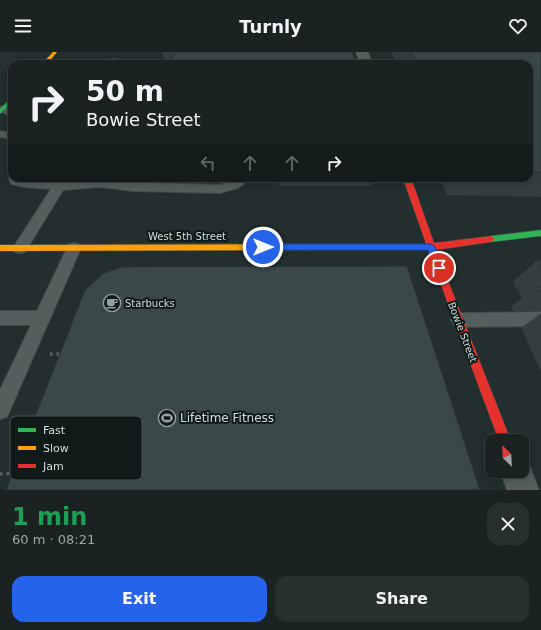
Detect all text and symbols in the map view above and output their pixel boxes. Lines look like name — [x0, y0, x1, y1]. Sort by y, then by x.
icon: menu — [12, 15, 34, 37]
icon: heart — [507, 15, 529, 37]
text: Turnly — [239, 16, 302, 37]
text: 50 m — [86, 75, 164, 108]
icon: right — [20, 76, 72, 128]
text: Bowie Street — [86, 109, 201, 130]
icon: left — [197, 152, 219, 174]
icon: ahead — [239, 152, 261, 174]
icon: ahead — [281, 152, 303, 174]
icon: right — [323, 152, 345, 174]
position arrow — [242, 226, 284, 268]
street label: West 5th Street — [148, 231, 226, 242]
pin — [422, 251, 456, 285]
icon: arrive — [428, 257, 450, 279]
cafe icon: Starbucks — [102, 293, 122, 313]
place label: Starbucks — [125, 298, 175, 309]
street label: Bowie Street — [446, 300, 479, 364]
sports icon: Lifetime Fitness — [157, 408, 177, 428]
place label: Lifetime Fitness — [180, 411, 274, 425]
legend — [10, 416, 142, 480]
text: Fast — [43, 424, 66, 437]
north arrow — [485, 434, 529, 478]
map controls — [485, 434, 529, 478]
text: Slow — [43, 442, 69, 455]
text: Jam — [42, 460, 64, 473]
text: 1 min — [12, 503, 87, 531]
button: close — [487, 503, 529, 545]
text: 60 m · 08:21 — [12, 532, 95, 547]
button: Exit — [12, 576, 267, 622]
button: Share — [275, 576, 529, 622]

